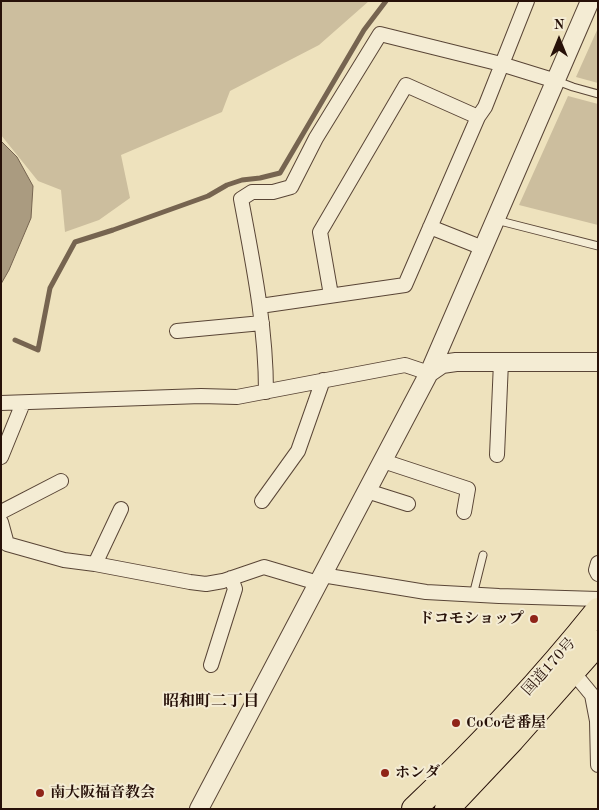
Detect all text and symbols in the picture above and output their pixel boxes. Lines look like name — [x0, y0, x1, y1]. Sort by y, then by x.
north arrow — [534, 15, 584, 65]
text: N — [554, 18, 564, 32]
place label: ドコモショップ — [419, 610, 524, 628]
marker: ドコモショップ — [528, 613, 540, 625]
street label: 国道170号 — [519, 635, 579, 699]
district label: 昭和町二丁目 — [163, 692, 259, 712]
place label: CoCo壱番屋 — [466, 714, 546, 732]
marker: CoCo壱番屋 — [450, 717, 462, 729]
place label: ホンダ — [395, 764, 440, 782]
marker: ホンダ — [379, 767, 391, 779]
place label: 南大阪福音教会 — [50, 784, 155, 802]
marker: 南大阪福音教会 — [34, 787, 46, 799]

